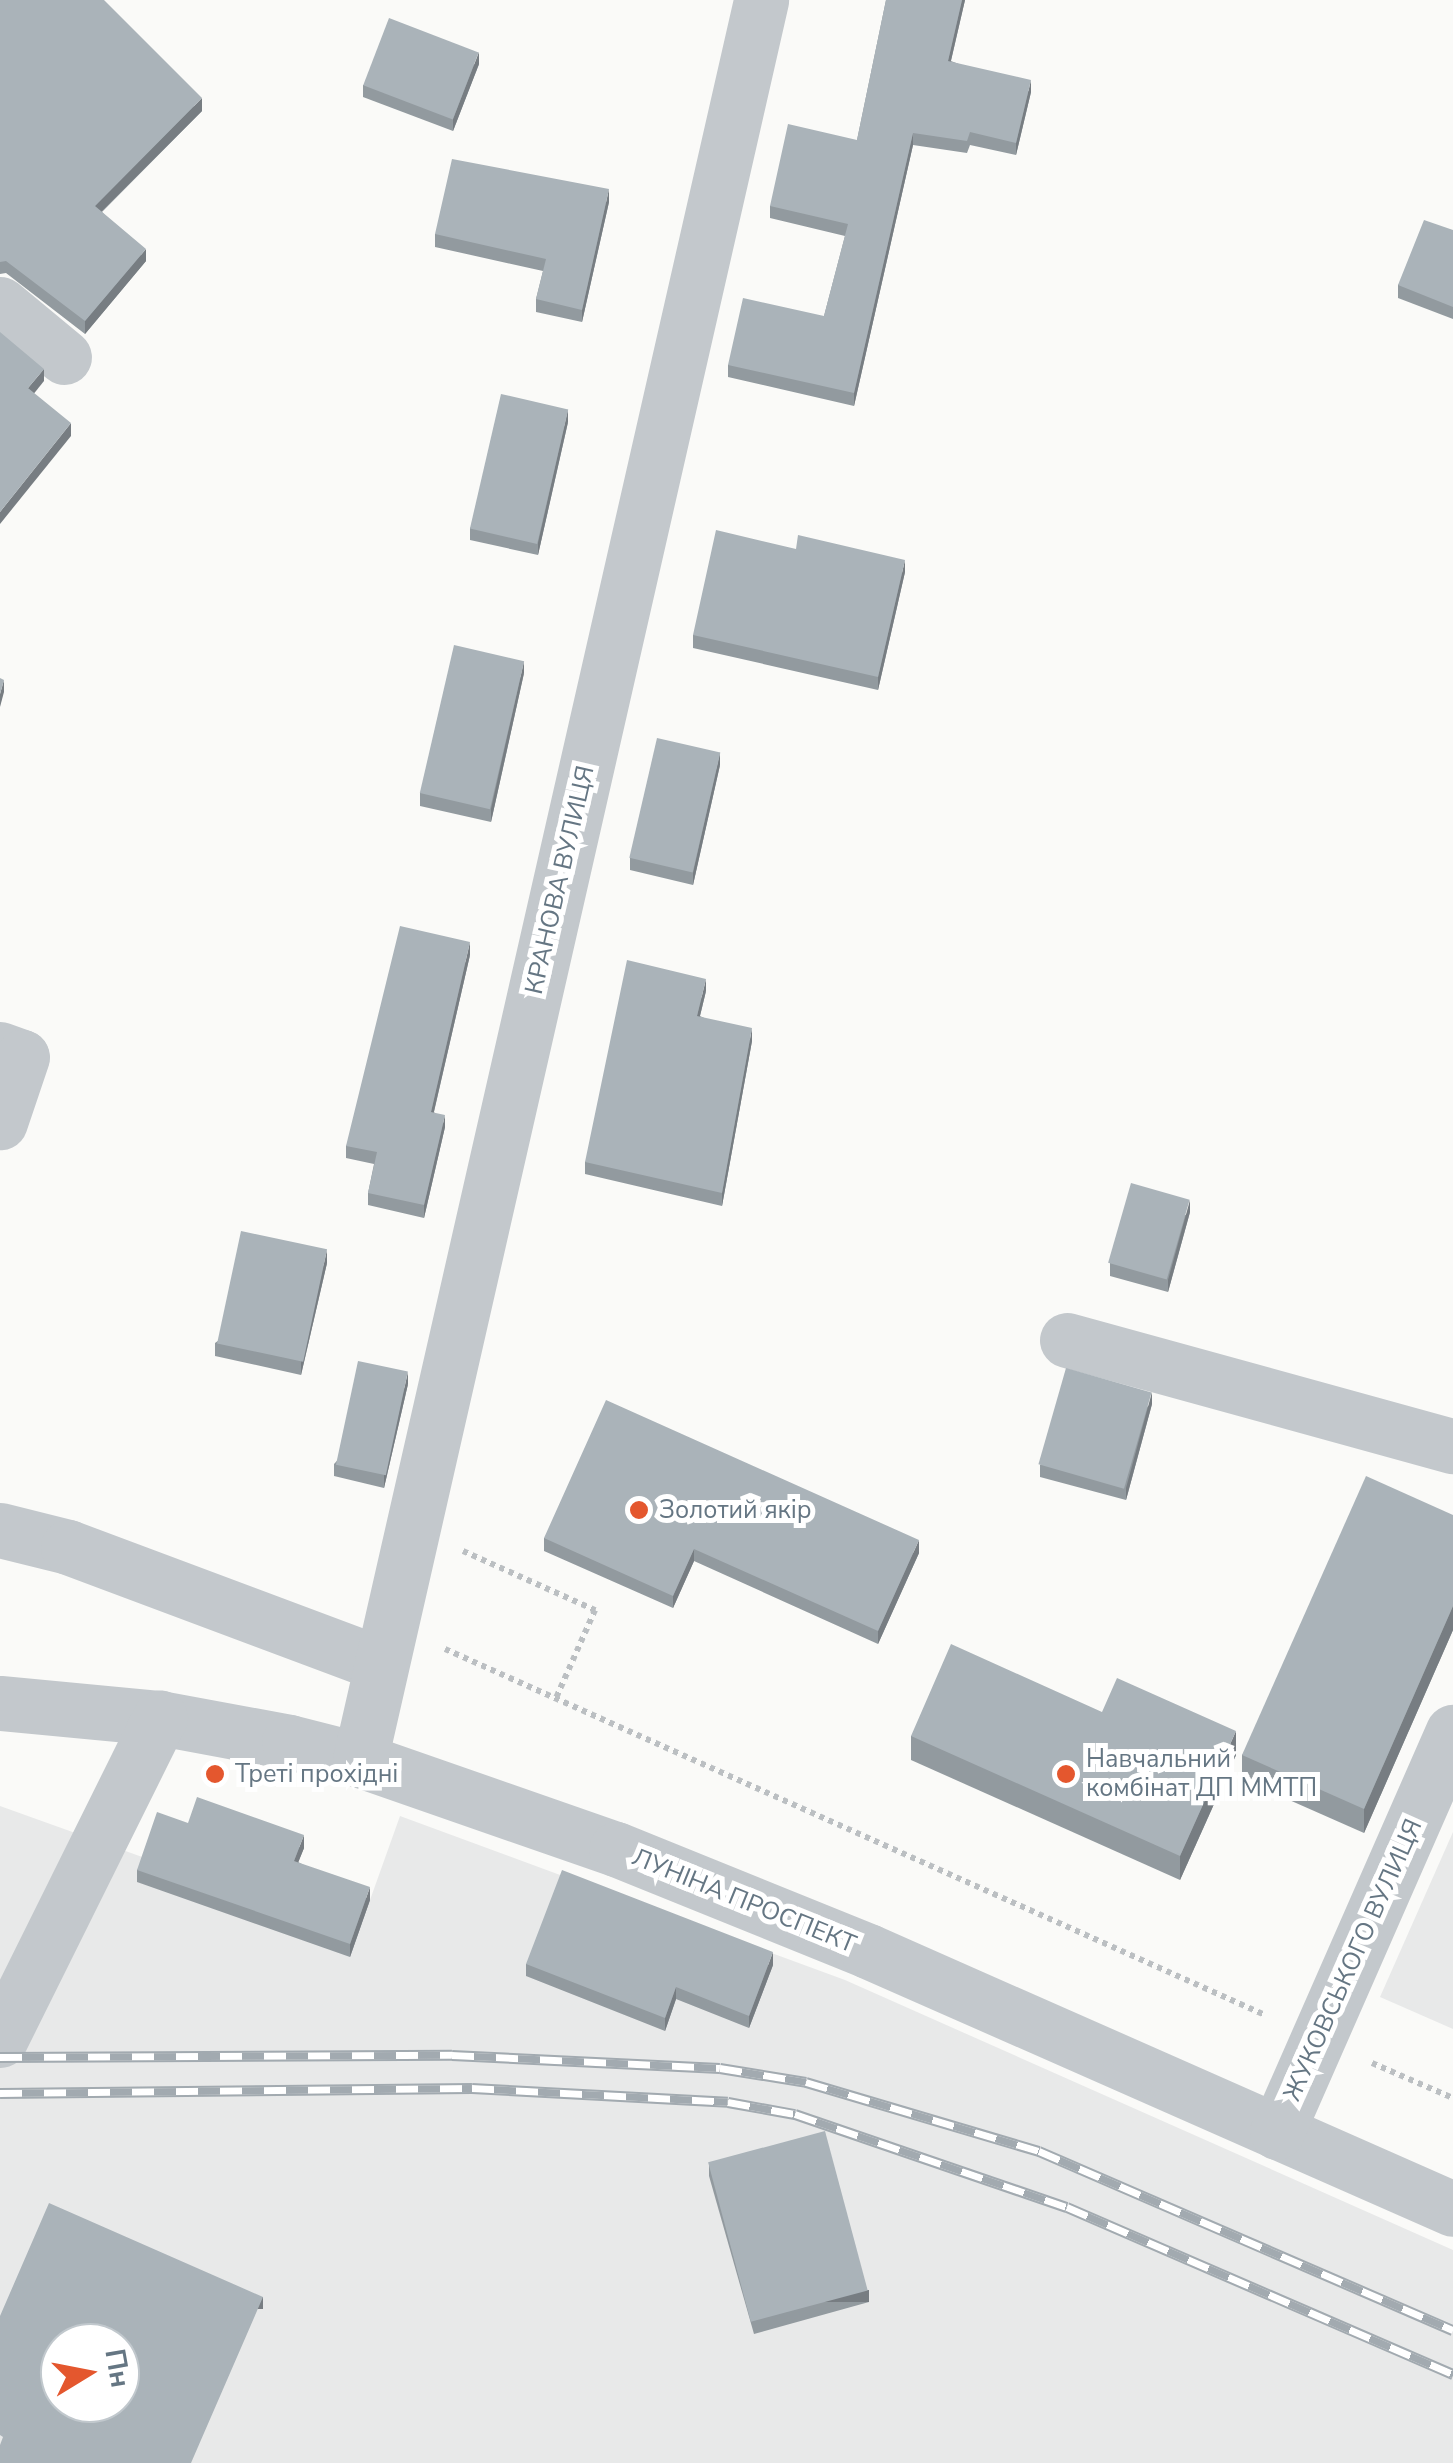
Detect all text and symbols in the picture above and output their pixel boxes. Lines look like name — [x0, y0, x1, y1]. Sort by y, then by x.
street label: КРАНОВА ВУЛИЦЯ — [519, 763, 601, 997]
place label: Золотий якір — [659, 1495, 812, 1525]
marker: Золотий якір — [628, 1499, 650, 1521]
place label: Навчальний комбінат ДП ММТП — [1086, 1745, 1317, 1804]
place label: Треті прохідні — [235, 1759, 398, 1789]
marker: Треті прохідні — [204, 1763, 226, 1785]
marker: Навчальний комбінат ДП ММТП — [1055, 1763, 1077, 1785]
street label: ЖУКОВСЬКОГО ВУЛИЦЯ — [1277, 1814, 1429, 2106]
street label: ЛУНІНА ПРОСПЕКТ — [628, 1842, 860, 1960]
north arrow — [40, 2323, 140, 2423]
text: Пн — [96, 2346, 140, 2390]

